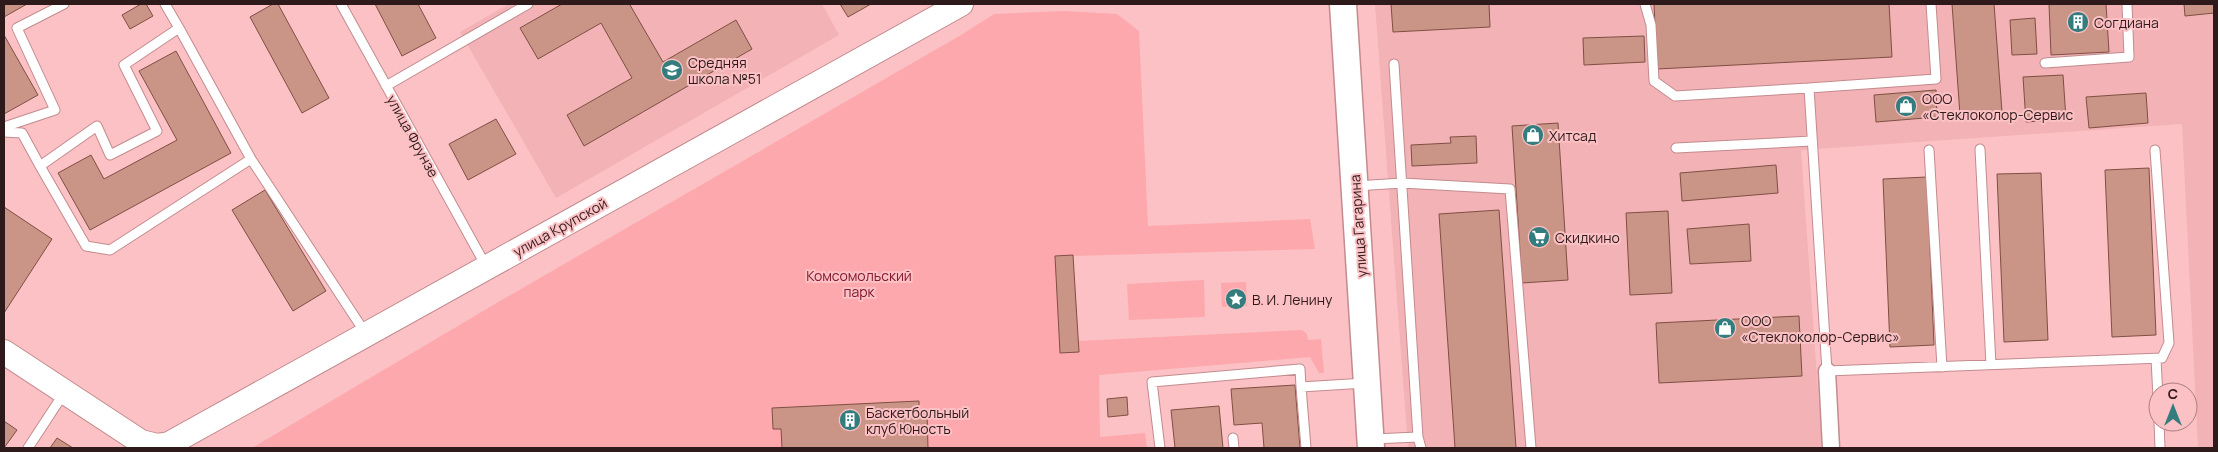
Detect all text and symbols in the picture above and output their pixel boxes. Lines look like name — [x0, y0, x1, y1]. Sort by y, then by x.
building icon: Согдиана — [2066, 10, 2090, 34]
place label: Согдиана — [2094, 13, 2159, 32]
place label: Средняя школа №51 — [688, 53, 761, 88]
school or university icon: Средняя школа №51 — [660, 58, 684, 82]
place label: ООО «Стеклоколор-Сервис — [1922, 89, 2073, 124]
street label: улица Фрунзе — [383, 91, 443, 181]
shop icon: ООО «Стеклоколор-Сервис — [1894, 94, 1918, 118]
shop icon: Хитсад — [1521, 123, 1545, 147]
place label: Хитсад — [1549, 126, 1596, 145]
street label: улица Гагарина — [1345, 174, 1371, 278]
street label: улица Крупской — [510, 193, 610, 261]
supermarket icon: Скидкино — [1527, 225, 1551, 249]
place label: Скидкино — [1555, 228, 1620, 247]
park label: Комсомольский парк — [806, 266, 912, 301]
place icon: В. И. Ленину — [1224, 287, 1248, 311]
place label: В. И. Ленину — [1252, 290, 1333, 309]
place label: ООО «Стеклоколор-Сервис» — [1741, 311, 1900, 346]
shop icon: ООО «Стеклоколор-Сервис» — [1713, 316, 1737, 340]
north arrow — [2148, 382, 2198, 432]
text: С — [2168, 384, 2178, 403]
place label: Баскетбольный клуб Юность — [866, 403, 969, 438]
building icon: Баскетбольный клуб Юность — [838, 408, 862, 432]

